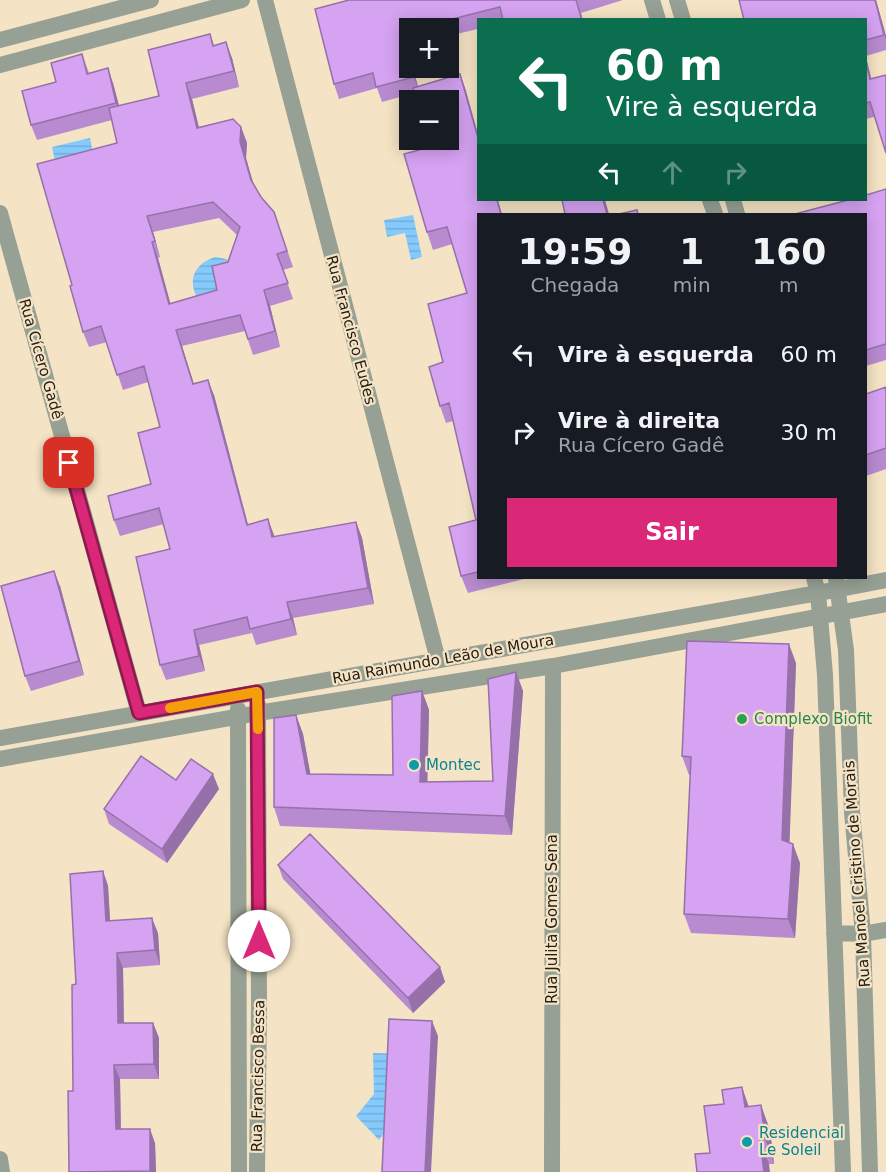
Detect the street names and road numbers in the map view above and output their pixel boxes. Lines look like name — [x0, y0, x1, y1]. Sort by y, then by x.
street label: Rua Francisco Eudes — [322, 253, 380, 407]
street label: Rua Cícero Gadê — [15, 297, 67, 421]
street label: Rua Raimundo Leão de Moura — [331, 631, 555, 687]
street label: Rua Manoel Cristino de Morais — [840, 760, 874, 988]
street label: Rua Julita Gomes Sena — [543, 834, 561, 1004]
street label: Rua Francisco Bessa — [248, 1000, 268, 1152]

